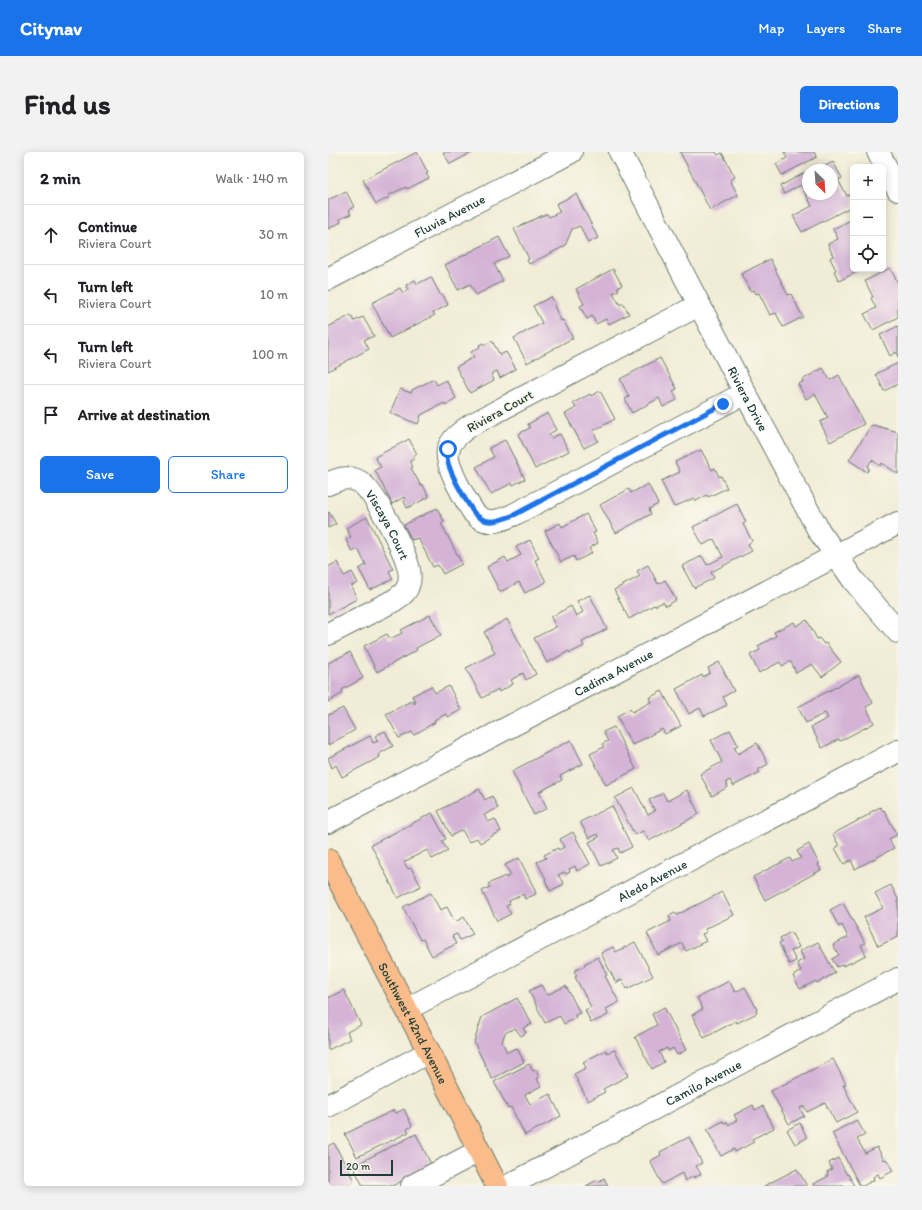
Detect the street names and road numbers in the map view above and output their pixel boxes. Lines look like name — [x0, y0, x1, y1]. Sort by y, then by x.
street label: Fluvia Avenue — [411, 191, 487, 240]
street label: Riviera Drive — [725, 364, 771, 434]
street label: Riviera Court — [464, 387, 536, 435]
street label: Viscaya Court — [363, 487, 413, 562]
street label: Cadima Avenue — [571, 646, 655, 699]
street label: Aledo Avenue — [615, 856, 689, 904]
street label: Southwest 42nd Avenue — [376, 960, 451, 1086]
street label: Camilo Avenue — [663, 1056, 744, 1109]

